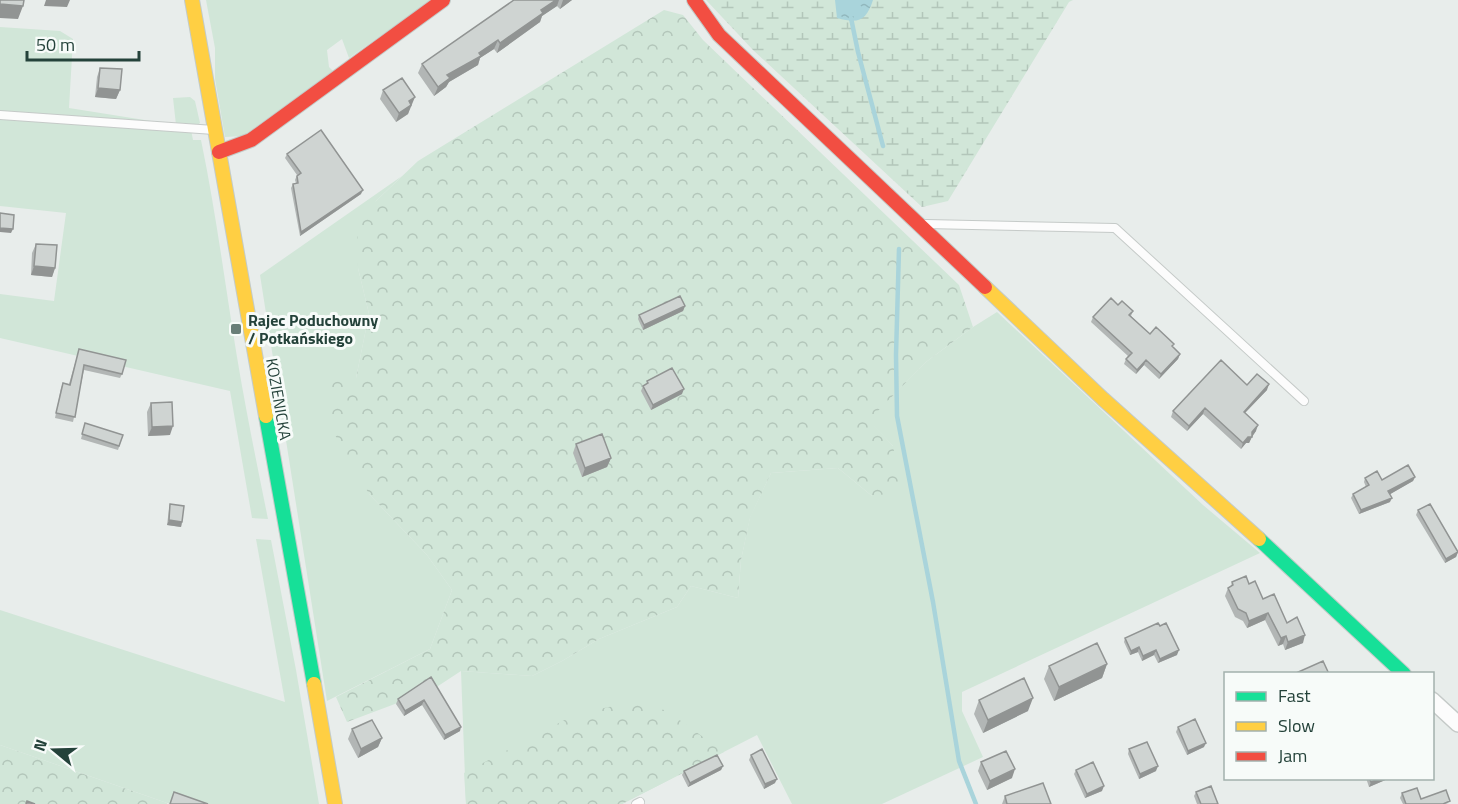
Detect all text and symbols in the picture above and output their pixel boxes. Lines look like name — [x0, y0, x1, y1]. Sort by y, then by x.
scale bar — [27, 24, 140, 62]
text: 50 m — [36, 31, 75, 58]
place label: Rajec Poduchowny / Potkańskiego — [248, 308, 378, 350]
marker: Rajec Poduchowny / Potkańskiego — [229, 322, 243, 336]
street label: KOZIENICKA — [260, 356, 298, 442]
legend — [1224, 672, 1434, 780]
text: Fast — [1278, 682, 1311, 709]
text: Slow — [1278, 712, 1315, 739]
north arrow — [24, 720, 84, 780]
text: N — [27, 736, 53, 754]
text: Jam — [1278, 742, 1307, 769]

